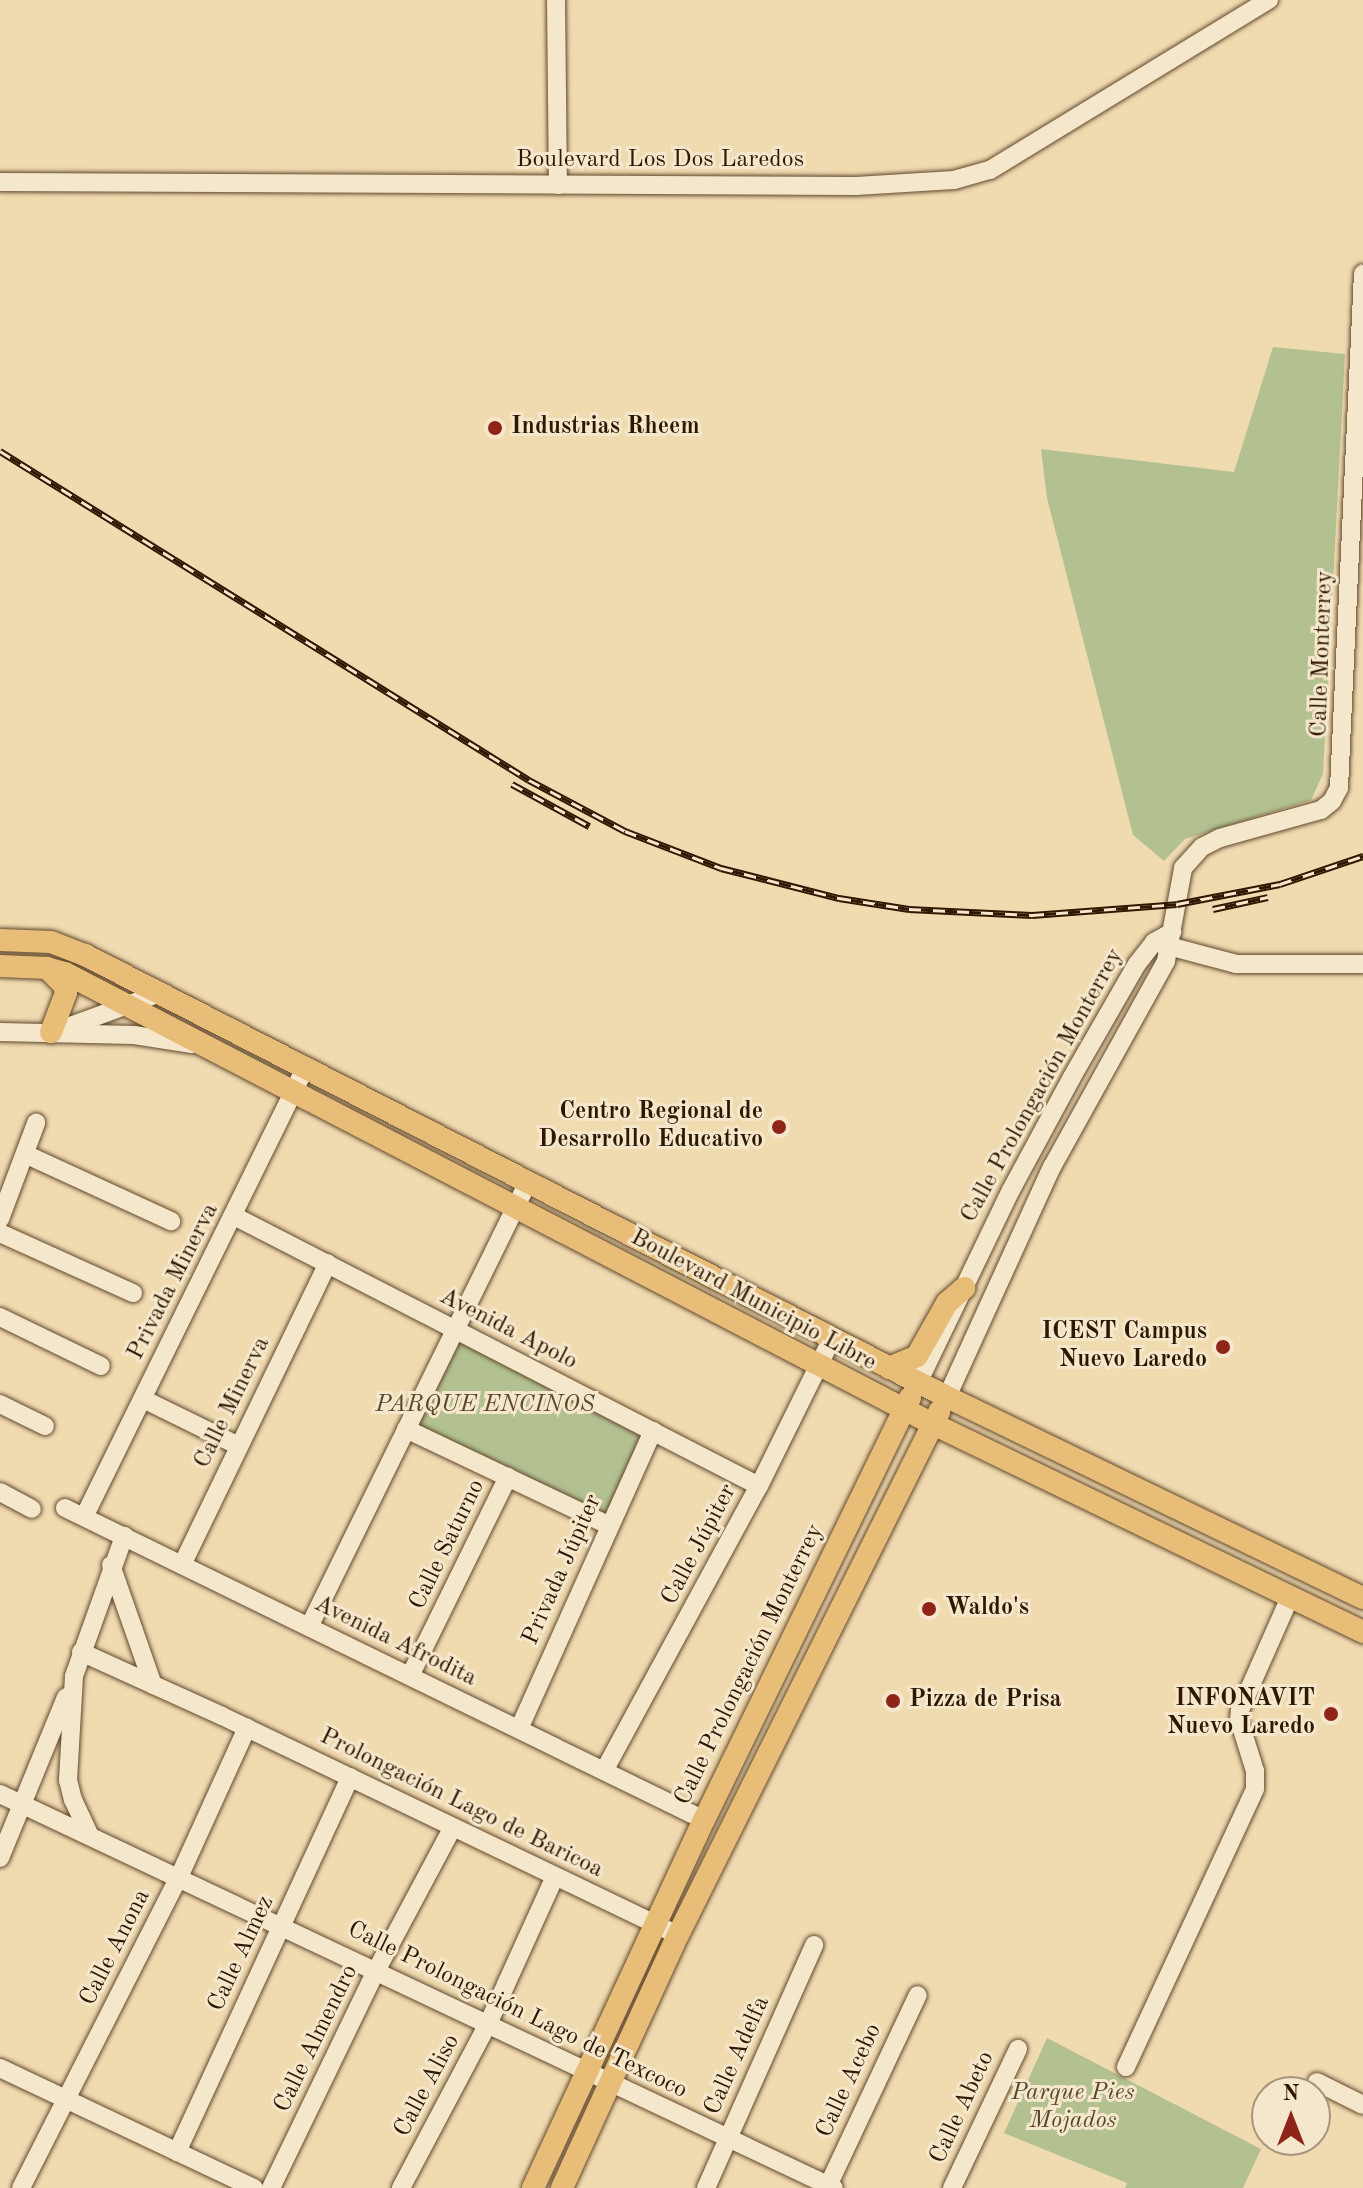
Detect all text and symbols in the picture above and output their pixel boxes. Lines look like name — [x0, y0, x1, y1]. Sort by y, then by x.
street label: Boulevard Los Dos Laredos — [516, 147, 804, 175]
place label: Industrias Rheem — [511, 414, 700, 442]
marker: Industrias Rheem — [486, 419, 504, 437]
street label: Calle Monterrey — [1306, 570, 1340, 738]
street label: Calle Prolongación Monterrey — [955, 944, 1131, 1228]
place label: Centro Regional de Desarrollo Educativo — [538, 1099, 763, 1155]
marker: Centro Regional de Desarrollo Educativo — [770, 1118, 788, 1136]
street label: Privada Minerva — [122, 1199, 226, 1365]
street label: Boulevard Municipio Libre — [625, 1224, 881, 1378]
street label: Avenida Apolo — [434, 1283, 582, 1377]
place label: ICEST Campus Nuevo Laredo — [1041, 1319, 1207, 1375]
street label: Calle Minerva — [189, 1332, 277, 1474]
marker: ICEST Campus Nuevo Laredo — [1214, 1338, 1232, 1356]
park label: PARQUE ENCINOS — [375, 1392, 595, 1420]
street label: Calle Saturno — [404, 1475, 492, 1615]
street label: Calle Júpiter — [656, 1480, 744, 1610]
street label: Privada Júpiter — [517, 1490, 609, 1650]
street label: Calle Prolongación Monterrey — [669, 1520, 831, 1810]
street label: Avenida Afrodita — [309, 1590, 481, 1694]
place label: Waldo's — [945, 1595, 1029, 1623]
marker: Waldo's — [920, 1600, 938, 1618]
place label: INFONAVIT Nuevo Laredo — [1167, 1686, 1315, 1742]
place label: Pizza de Prisa — [909, 1687, 1062, 1715]
marker: Pizza de Prisa — [884, 1692, 902, 1710]
marker: INFONAVIT Nuevo Laredo — [1322, 1705, 1340, 1723]
street label: Prolongación Lago de Baricoa — [315, 1723, 607, 1885]
street label: Calle Anona — [74, 1885, 158, 2011]
street label: Calle Almez — [203, 1892, 281, 2016]
street label: Calle Prolongación Lago de Texcoco — [342, 1916, 692, 2106]
street label: Calle Almendro — [269, 1960, 365, 2118]
street label: Calle Adelfa — [699, 1992, 777, 2120]
street label: Calle Acebo — [811, 2019, 889, 2143]
street label: Calle Aliso — [389, 2030, 467, 2142]
street label: Calle Abeto — [924, 2047, 1002, 2169]
north arrow — [1251, 2076, 1331, 2156]
park label: Parque Pies Mojados — [1011, 2080, 1135, 2136]
text: N — [1283, 2083, 1299, 2105]

